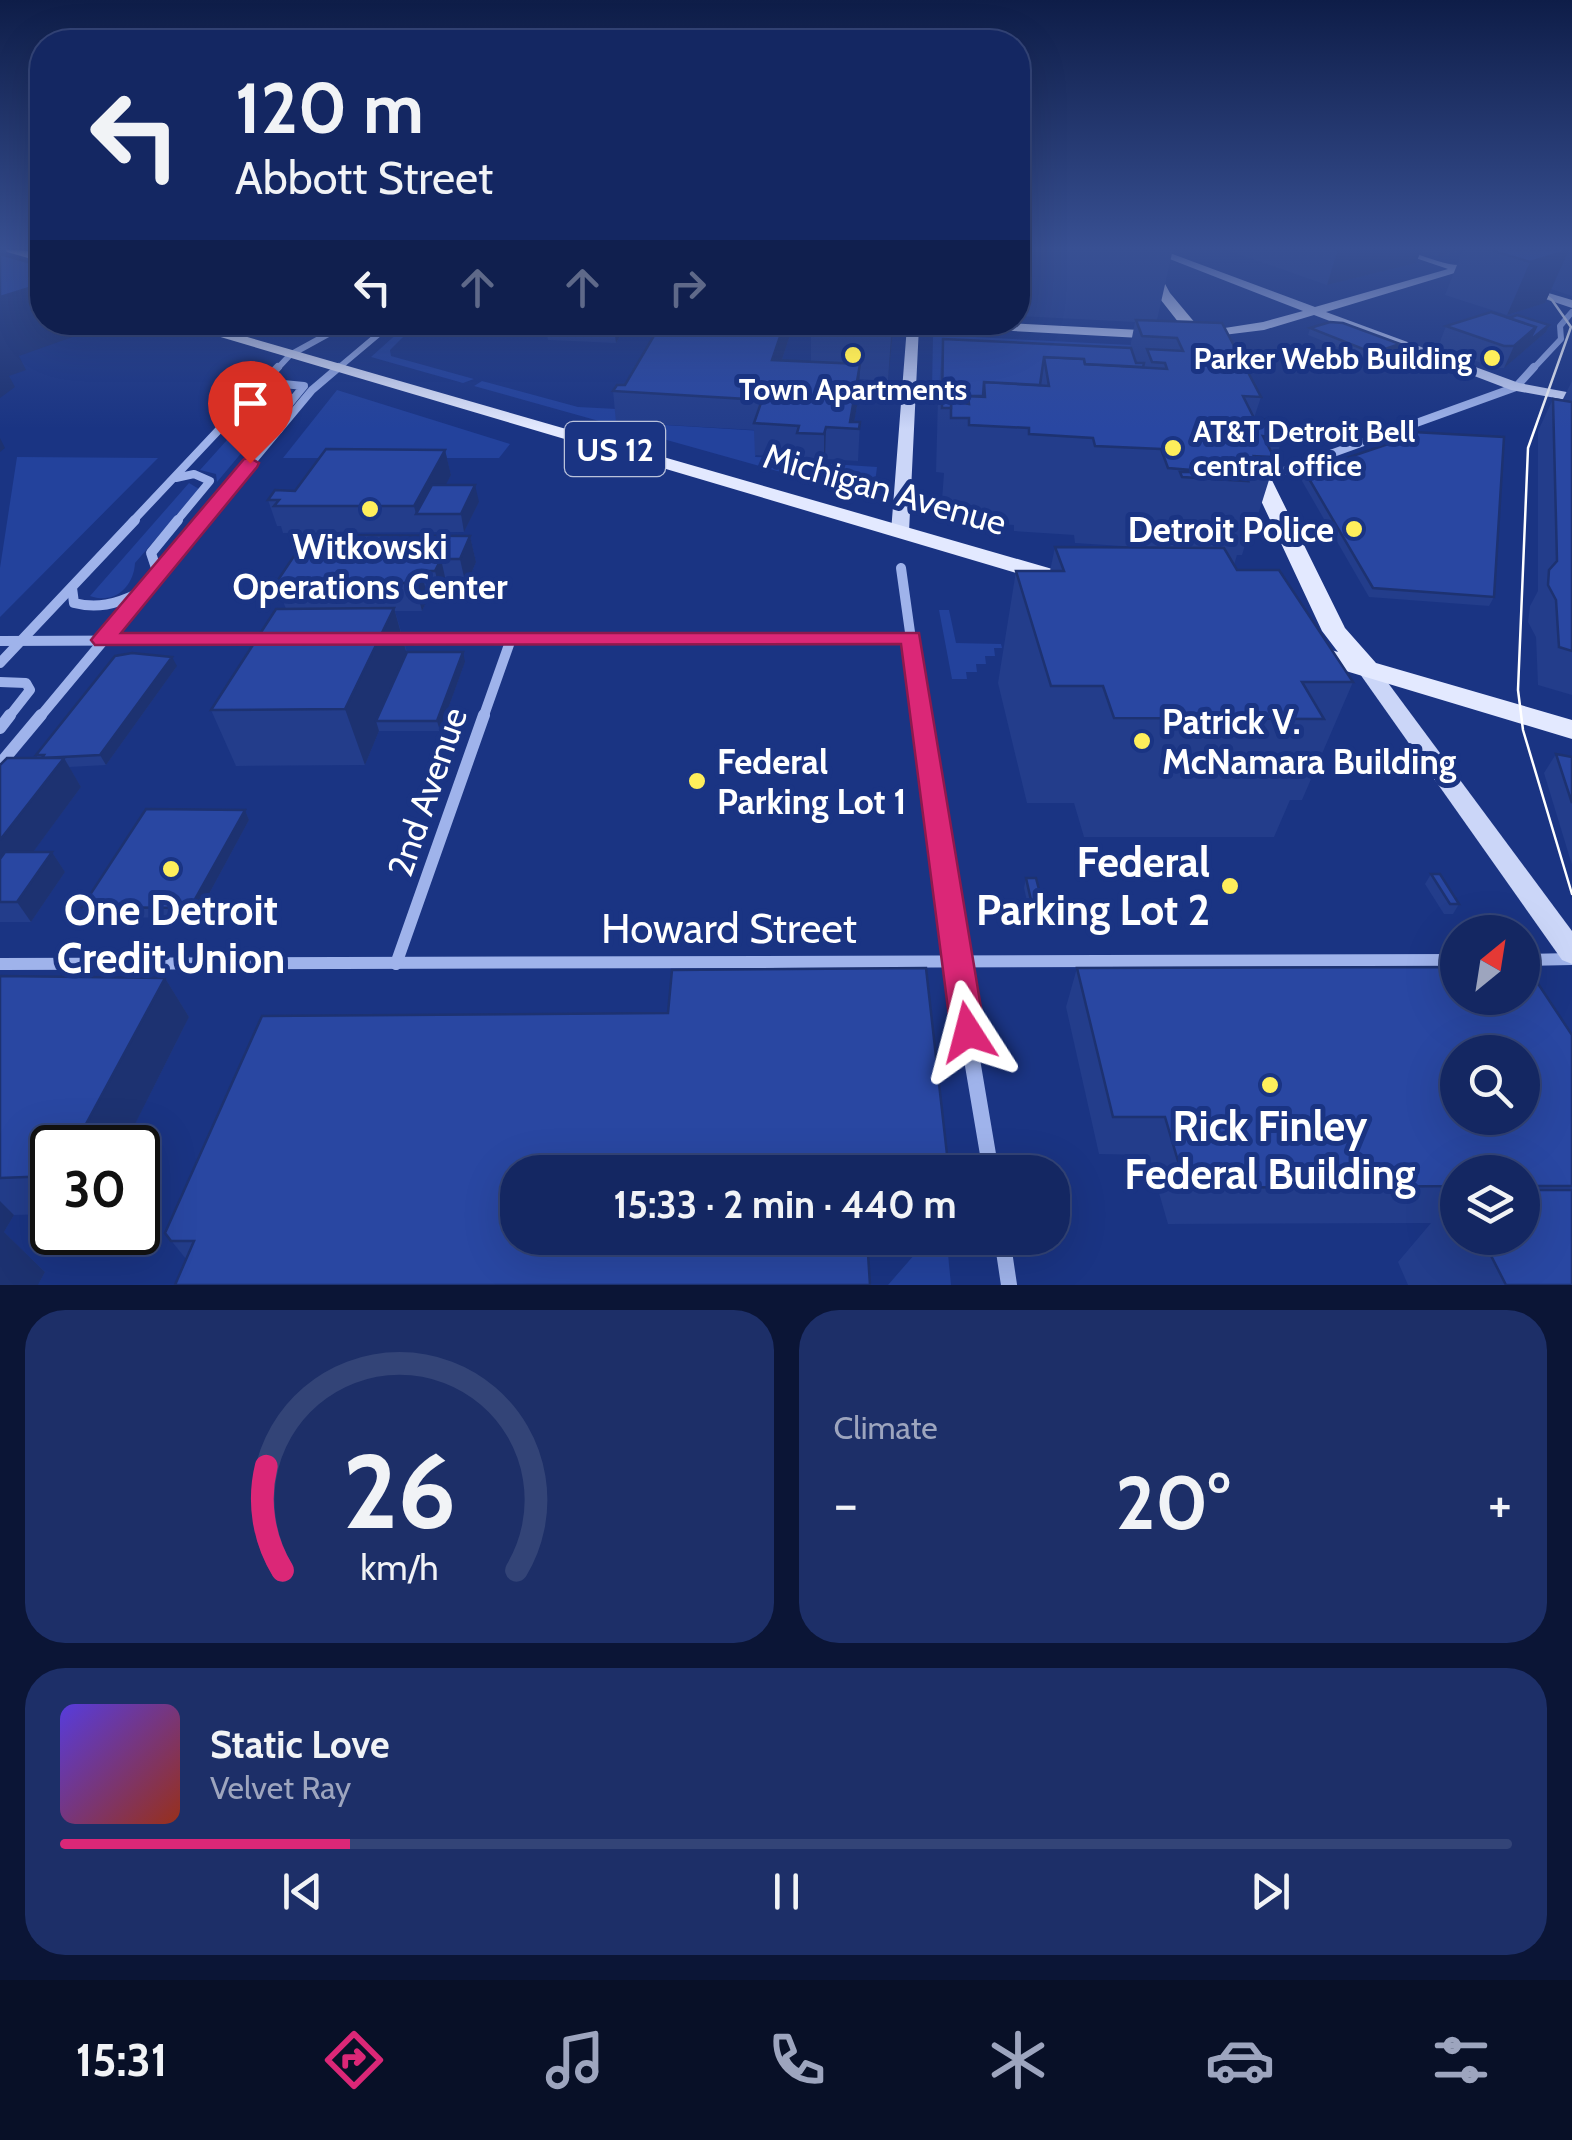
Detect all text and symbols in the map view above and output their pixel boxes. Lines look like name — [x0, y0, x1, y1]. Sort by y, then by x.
text: 120 m — [235, 65, 424, 151]
icon: left — [70, 70, 200, 200]
text: Abbott Street — [235, 151, 493, 205]
icon: left — [345, 260, 400, 315]
icon: ahead — [450, 260, 505, 315]
icon: ahead — [555, 260, 610, 315]
icon: right — [660, 260, 715, 315]
place label: Parker Webb Building — [1193, 340, 1472, 377]
marker: Town Apartments — [842, 344, 864, 366]
marker: Parker Webb Building — [1481, 347, 1503, 369]
pin — [208, 361, 293, 464]
place label: Town Apartments — [739, 371, 967, 408]
icon: arrive — [223, 376, 278, 431]
place label: AT&T Detroit Bell central office — [1193, 413, 1415, 484]
road number: US 12 — [565, 422, 665, 476]
street label: Michigan Avenue — [759, 434, 1011, 544]
marker: AT&T Detroit Bell central office — [1162, 437, 1184, 459]
marker: Witkowski Operations Center — [359, 498, 381, 520]
place label: Detroit Police — [1128, 508, 1334, 551]
marker: Detroit Police — [1343, 518, 1365, 540]
place label: Witkowski Operations Center — [233, 525, 508, 608]
place label: Patrick V. McNamara Building — [1162, 700, 1457, 783]
street label: 2nd Avenue — [378, 702, 476, 882]
marker: Patrick V. McNamara Building — [1131, 730, 1153, 752]
place label: Federal Parking Lot 1 — [717, 740, 906, 823]
marker: Federal Parking Lot 1 — [686, 770, 708, 792]
place label: Federal Parking Lot 2 — [976, 836, 1210, 936]
marker: One Detroit Credit Union — [160, 858, 182, 880]
marker: Federal Parking Lot 2 — [1219, 875, 1241, 897]
place label: One Detroit Credit Union — [57, 884, 285, 984]
street label: Howard Street — [601, 902, 857, 954]
north arrow — [1440, 915, 1540, 1015]
map controls — [1440, 915, 1540, 1255]
position arrow — [916, 980, 1020, 1084]
button: search — [1440, 1035, 1540, 1135]
marker: Rick Finley Federal Building — [1259, 1074, 1281, 1096]
place label: Rick Finley Federal Building — [1124, 1100, 1416, 1200]
speed limit sign: 30 — [30, 1125, 160, 1255]
button: layers — [1440, 1155, 1540, 1255]
text: 15:33 · 2 min · 440 m — [613, 1181, 957, 1228]
text: Climate — [834, 1408, 938, 1447]
text: 26 — [343, 1428, 456, 1554]
text: 20° — [1116, 1457, 1230, 1548]
text: − — [834, 1470, 858, 1537]
text: + — [1488, 1470, 1512, 1537]
text: km/h — [360, 1546, 438, 1589]
text: Static Love — [210, 1721, 389, 1768]
text: Velvet Ray — [210, 1768, 351, 1807]
icon: previous — [275, 1864, 330, 1919]
icon: pause — [759, 1864, 814, 1919]
icon: next — [1243, 1864, 1298, 1919]
icon: directions — [319, 2025, 389, 2095]
icon: music — [540, 2025, 610, 2095]
icon: phone — [762, 2025, 832, 2095]
icon: climate — [983, 2025, 1053, 2095]
icon: car — [1205, 2025, 1275, 2095]
icon: filters — [1426, 2025, 1496, 2095]
text: 15:31 — [76, 2033, 167, 2087]

